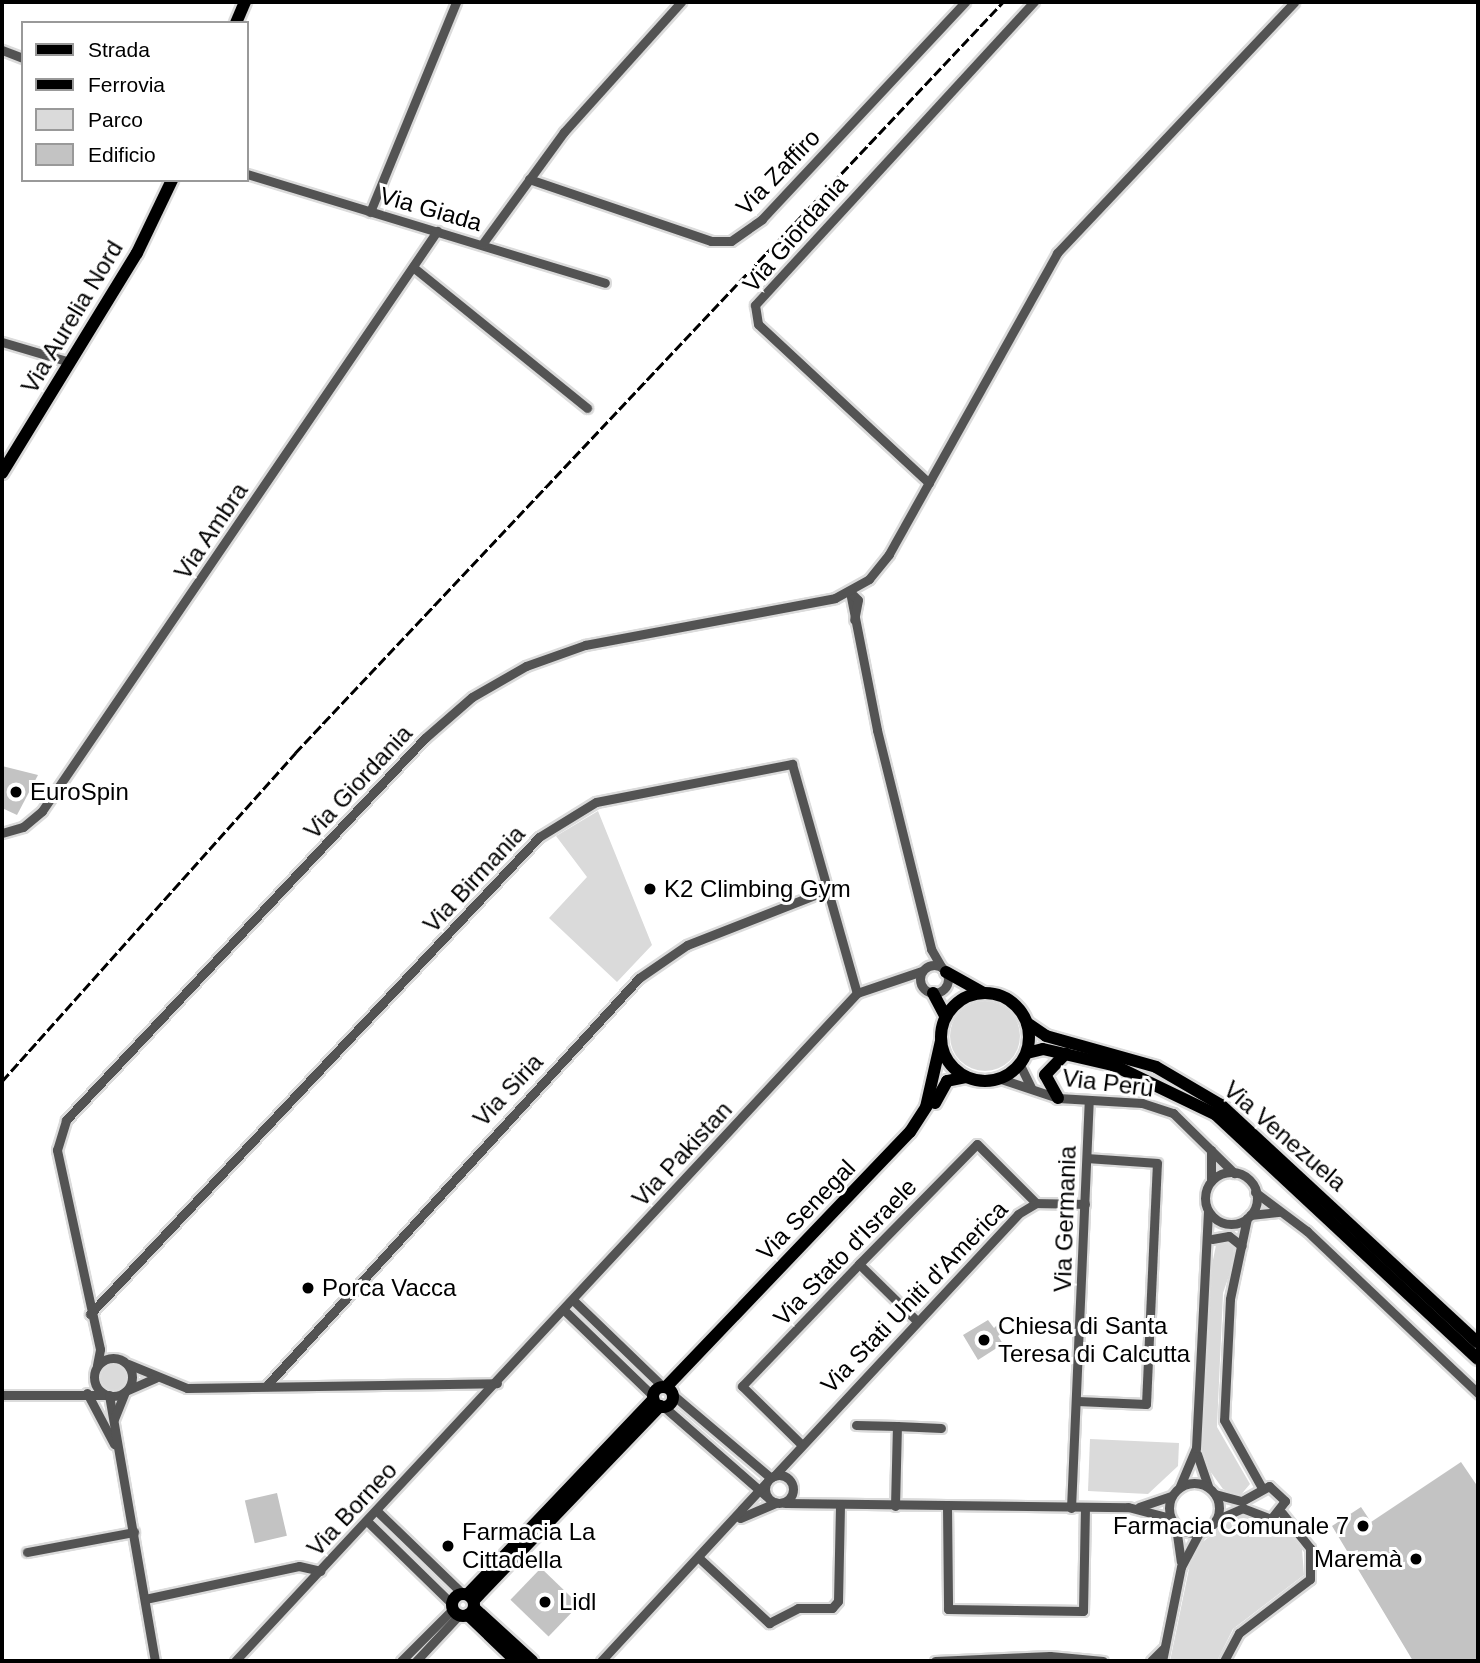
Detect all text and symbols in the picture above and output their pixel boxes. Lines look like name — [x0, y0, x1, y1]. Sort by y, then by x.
legend — [21, 21, 248, 182]
text: Strada — [88, 38, 150, 61]
text: Ferrovia — [88, 73, 165, 96]
text: Parco — [88, 108, 143, 131]
street label: Via Zaffiro — [730, 123, 826, 221]
text: Edificio — [88, 143, 156, 166]
street label: Via Giordania — [737, 170, 853, 298]
street label: Via Giada — [377, 181, 485, 237]
street label: Via Aurelia Nord — [15, 235, 129, 399]
street label: Via Ambra — [168, 477, 254, 585]
street label: Via Giordania — [298, 719, 418, 845]
place label: EuroSpin — [30, 778, 129, 806]
marker: EuroSpin — [8, 784, 24, 800]
street label: Via Birmania — [417, 820, 531, 938]
place label: K2 Climbing Gym — [664, 875, 851, 903]
marker: K2 Climbing Gym — [642, 881, 658, 897]
street label: Via Siria — [467, 1048, 549, 1132]
street label: Via Perù — [1061, 1063, 1155, 1103]
street label: Via Venezuela — [1218, 1075, 1352, 1197]
street label: Via Pakistan — [626, 1096, 738, 1212]
street label: Via Germania — [1048, 1145, 1082, 1293]
street label: Via Senegal — [751, 1154, 861, 1266]
street label: Via Stato d'Israele — [767, 1172, 923, 1332]
street label: Via Stati Uniti d'America — [815, 1195, 1013, 1399]
place label: Porca Vacca — [322, 1274, 456, 1302]
marker: Porca Vacca — [300, 1280, 316, 1296]
place label: Chiesa di Santa Teresa di Calcutta — [998, 1312, 1190, 1368]
marker: Chiesa di Santa Teresa di Calcutta — [976, 1332, 992, 1348]
street label: Via Borneo — [301, 1456, 403, 1562]
place label: Farmacia Comunale 7 — [1113, 1512, 1349, 1540]
place label: Farmacia La Cittadella — [462, 1518, 595, 1574]
marker: Farmacia Comunale 7 — [1355, 1518, 1371, 1534]
marker: Farmacia La Cittadella — [440, 1538, 456, 1554]
place label: Maremà — [1314, 1545, 1402, 1573]
marker: Maremà — [1408, 1551, 1424, 1567]
place label: Lidl — [559, 1588, 596, 1616]
marker: Lidl — [537, 1594, 553, 1610]

